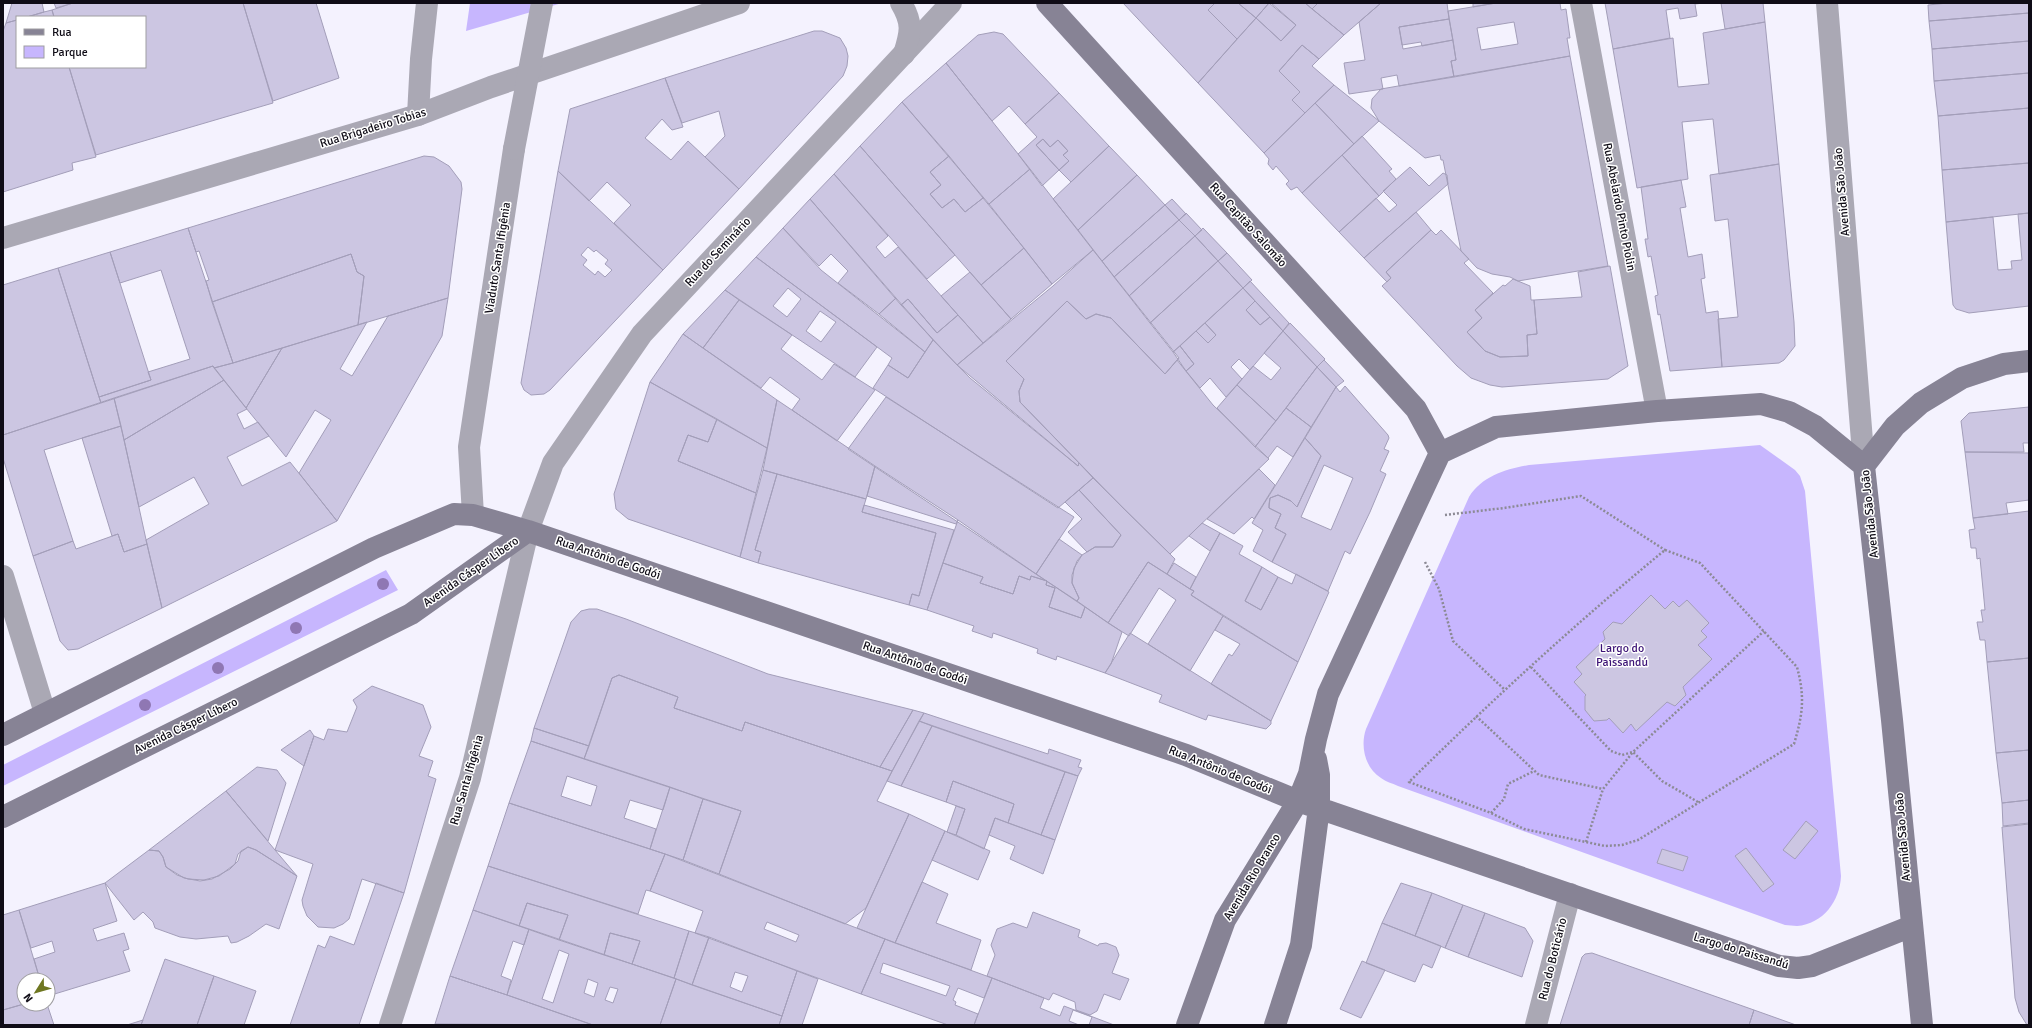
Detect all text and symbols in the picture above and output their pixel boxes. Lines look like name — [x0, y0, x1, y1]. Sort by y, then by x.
legend — [16, 16, 146, 68]
text: Rua — [52, 25, 72, 40]
text: Parque — [52, 45, 88, 60]
street label: Rua Brigadeiro Tobias — [318, 105, 428, 151]
street label: Rua Abelardo Pinto Piolin — [1599, 142, 1639, 272]
street label: Avenida São João — [1831, 147, 1853, 237]
street label: Rua Capitão Salomão — [1206, 180, 1290, 270]
street label: Viaduto Santa Ifigênia — [482, 201, 514, 315]
street label: Rua do Seminário — [682, 214, 754, 290]
street label: Avenida São João — [1858, 469, 1882, 559]
street label: Avenida Cásper Líbero — [420, 533, 522, 611]
street label: Rua Antônio de Godói — [554, 533, 662, 583]
street label: Rua Antônio de Godói — [861, 638, 969, 688]
park label: Largo do Paissandú — [1596, 641, 1648, 670]
street label: Avenida Cásper Líbero — [132, 694, 240, 758]
street label: Rua Santa Ifigênia — [447, 733, 487, 827]
street label: Rua Antônio de Godói — [1166, 742, 1274, 798]
street label: Avenida São João — [1892, 792, 1914, 882]
street label: Avenida Rio Branco — [1220, 831, 1284, 923]
street label: Rua do Boticário — [1536, 916, 1570, 1002]
street label: Largo do Paissandú — [1691, 929, 1791, 973]
north arrow — [16, 972, 56, 1012]
text: N — [21, 991, 36, 1005]

